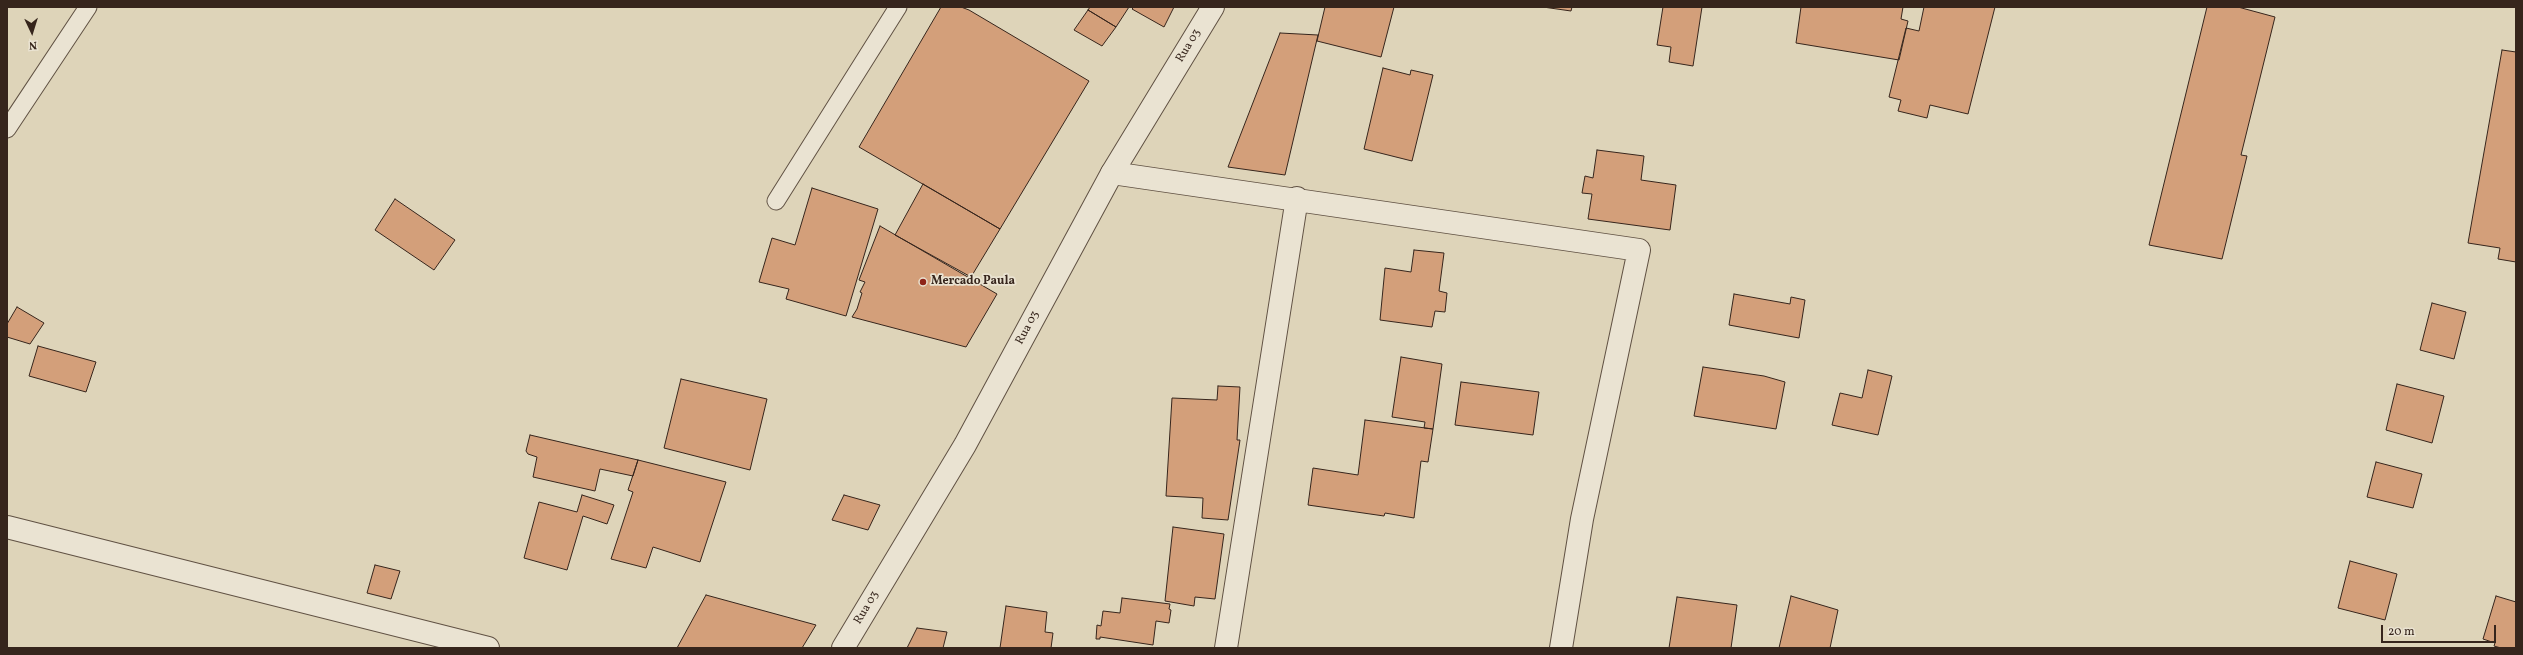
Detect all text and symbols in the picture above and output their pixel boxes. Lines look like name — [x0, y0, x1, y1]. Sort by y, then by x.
north arrow — [12, 12, 52, 52]
street label: Rua 03 — [1173, 27, 1205, 65]
text: N — [28, 37, 37, 52]
place label: Mercado Paula — [931, 275, 1015, 289]
marker: Mercado Paula — [918, 277, 928, 287]
street label: Rua 03 — [1013, 309, 1043, 347]
street label: Rua 03 — [851, 589, 883, 627]
scale bar — [2383, 617, 2498, 643]
text: 20 m — [2388, 624, 2415, 640]

